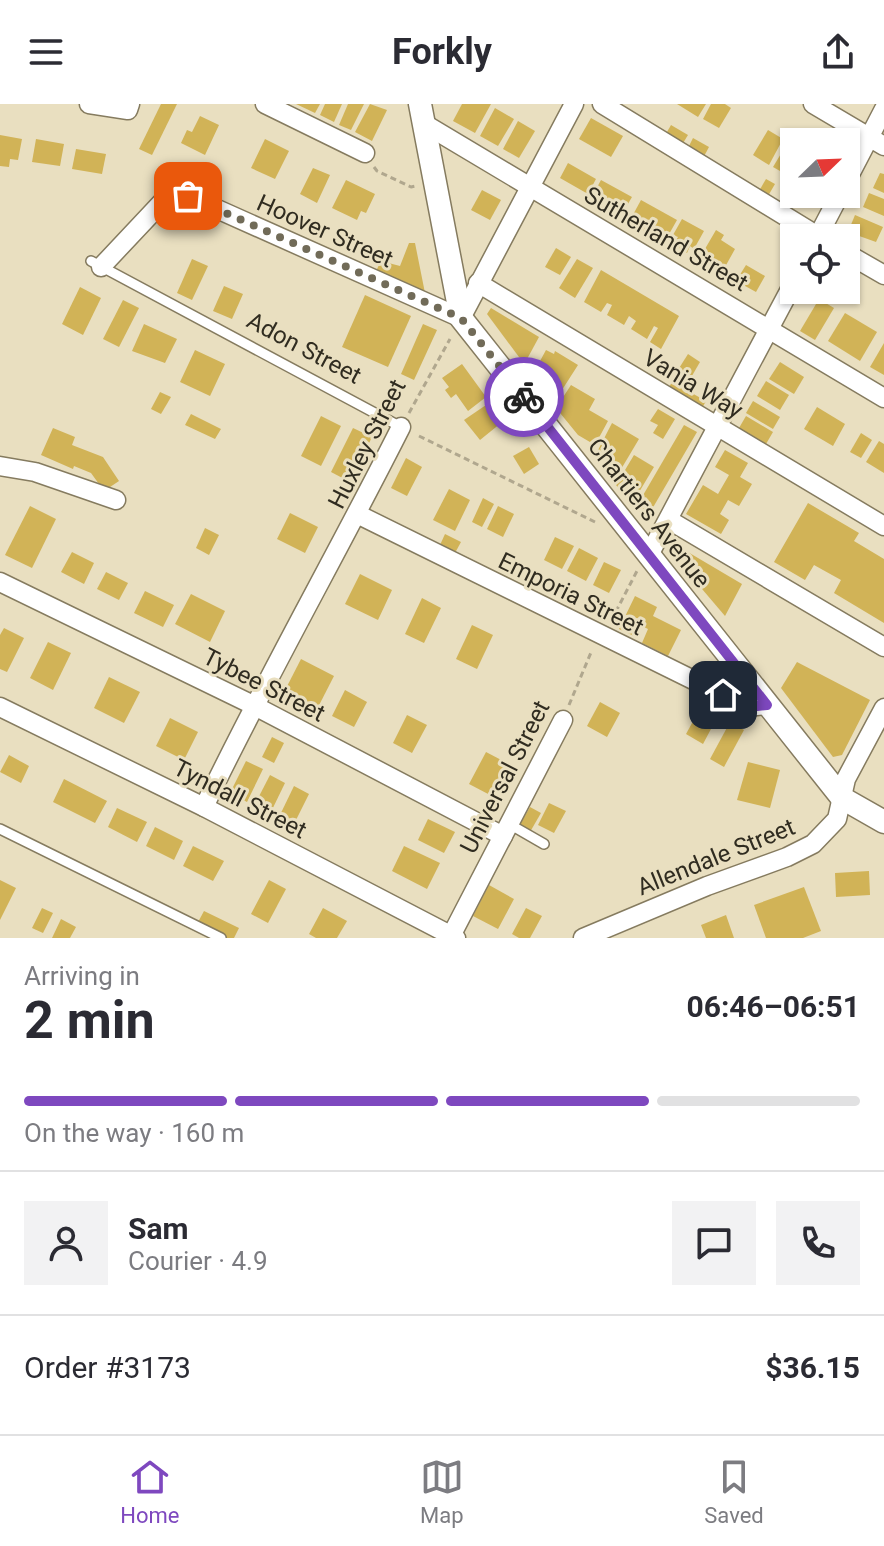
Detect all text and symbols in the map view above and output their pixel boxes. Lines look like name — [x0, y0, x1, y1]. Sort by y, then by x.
icon: menu — [24, 30, 68, 74]
icon: share — [816, 30, 860, 74]
text: Forkly — [392, 31, 492, 73]
north arrow — [780, 128, 860, 208]
map controls — [780, 128, 860, 304]
pin — [154, 162, 222, 230]
icon: bag — [166, 174, 210, 218]
street label: Sutherland Street — [579, 181, 753, 297]
street label: Hoover Street — [253, 189, 397, 274]
button: locate — [780, 224, 860, 304]
street label: Adon Street — [242, 306, 366, 390]
street label: Vania Way — [638, 343, 748, 425]
courier — [484, 357, 564, 437]
street label: Huxley Street — [322, 375, 412, 513]
icon: bike — [502, 375, 546, 419]
street label: Chartiers Avenue — [582, 433, 716, 593]
street label: Emporia Street — [494, 547, 648, 641]
street label: Tybee Street — [198, 642, 330, 728]
pin — [689, 661, 757, 729]
icon: home — [701, 673, 745, 717]
street label: Universal Street — [454, 696, 556, 858]
street label: Tyndall Street — [169, 753, 311, 845]
street label: Allendale Street — [633, 813, 799, 901]
text: Arriving in — [24, 961, 140, 991]
text: 06:46–06:51 — [686, 989, 860, 1024]
text: 2 min — [24, 990, 155, 1051]
text: On the way · 160 m — [24, 1118, 244, 1148]
button: person — [24, 1201, 108, 1285]
button: chat — [672, 1201, 756, 1285]
button: phone — [776, 1201, 860, 1285]
text: Sam — [128, 1211, 189, 1246]
text: Courier · 4.9 — [128, 1246, 268, 1276]
text: Order #3173 — [24, 1350, 191, 1385]
text: $36.15 — [765, 1350, 860, 1385]
tab: Home — [120, 1455, 179, 1528]
tab: Map — [420, 1455, 464, 1528]
tab: Saved — [704, 1455, 764, 1528]

